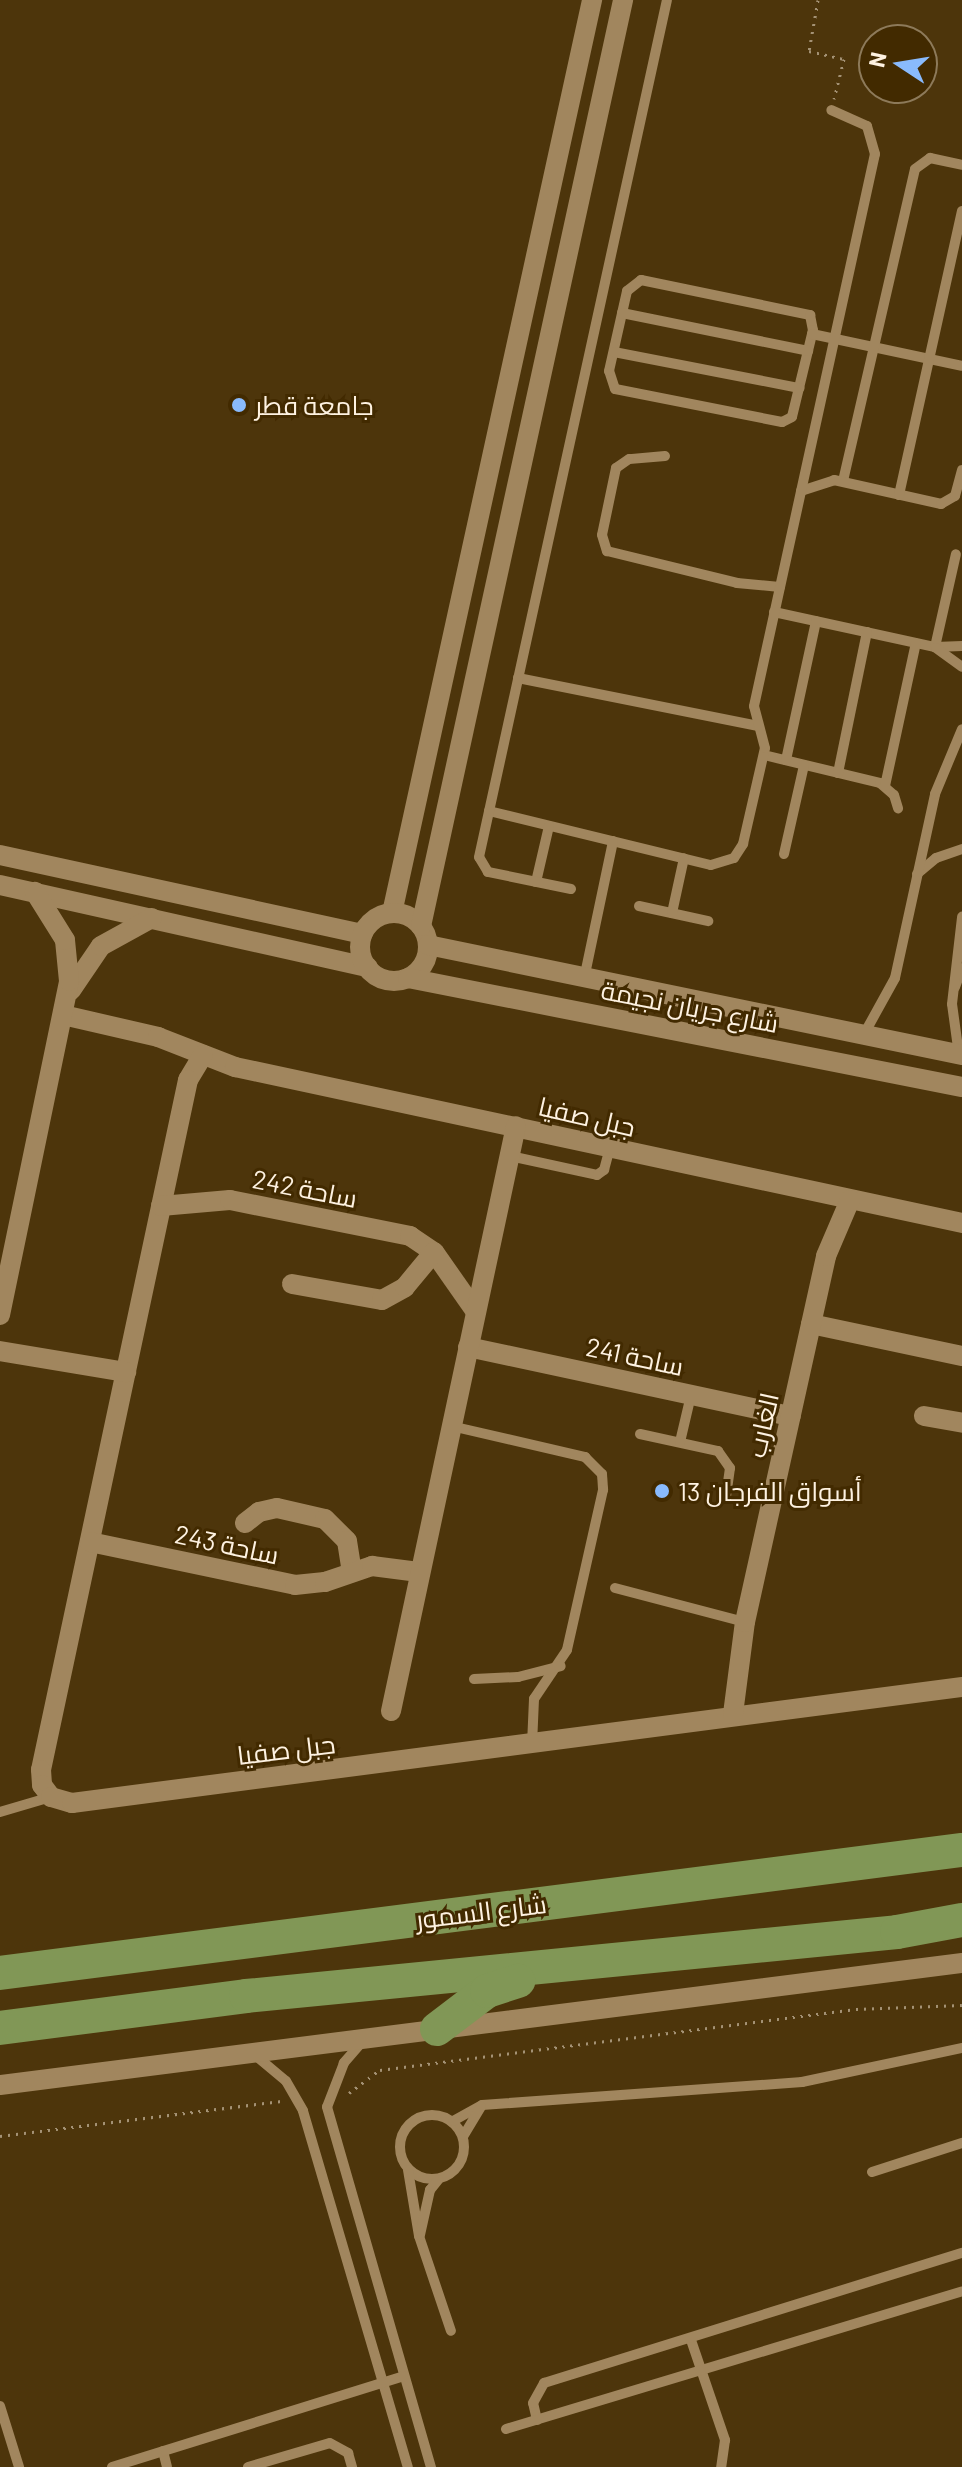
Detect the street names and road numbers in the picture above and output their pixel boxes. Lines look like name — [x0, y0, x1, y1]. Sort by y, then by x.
street label: شارع جريان نجيمة — [599, 974, 781, 1038]
street label: جبل صفيا — [535, 1090, 639, 1142]
street label: ساحة 242 — [250, 1163, 360, 1213]
street label: ساحة 241 — [583, 1330, 687, 1382]
street label: الغارب — [739, 1389, 785, 1461]
street label: ساحة 243 — [172, 1518, 282, 1570]
street label: جبل صفيا — [235, 1728, 337, 1770]
street label: شارع السمور — [414, 1888, 548, 1934]

